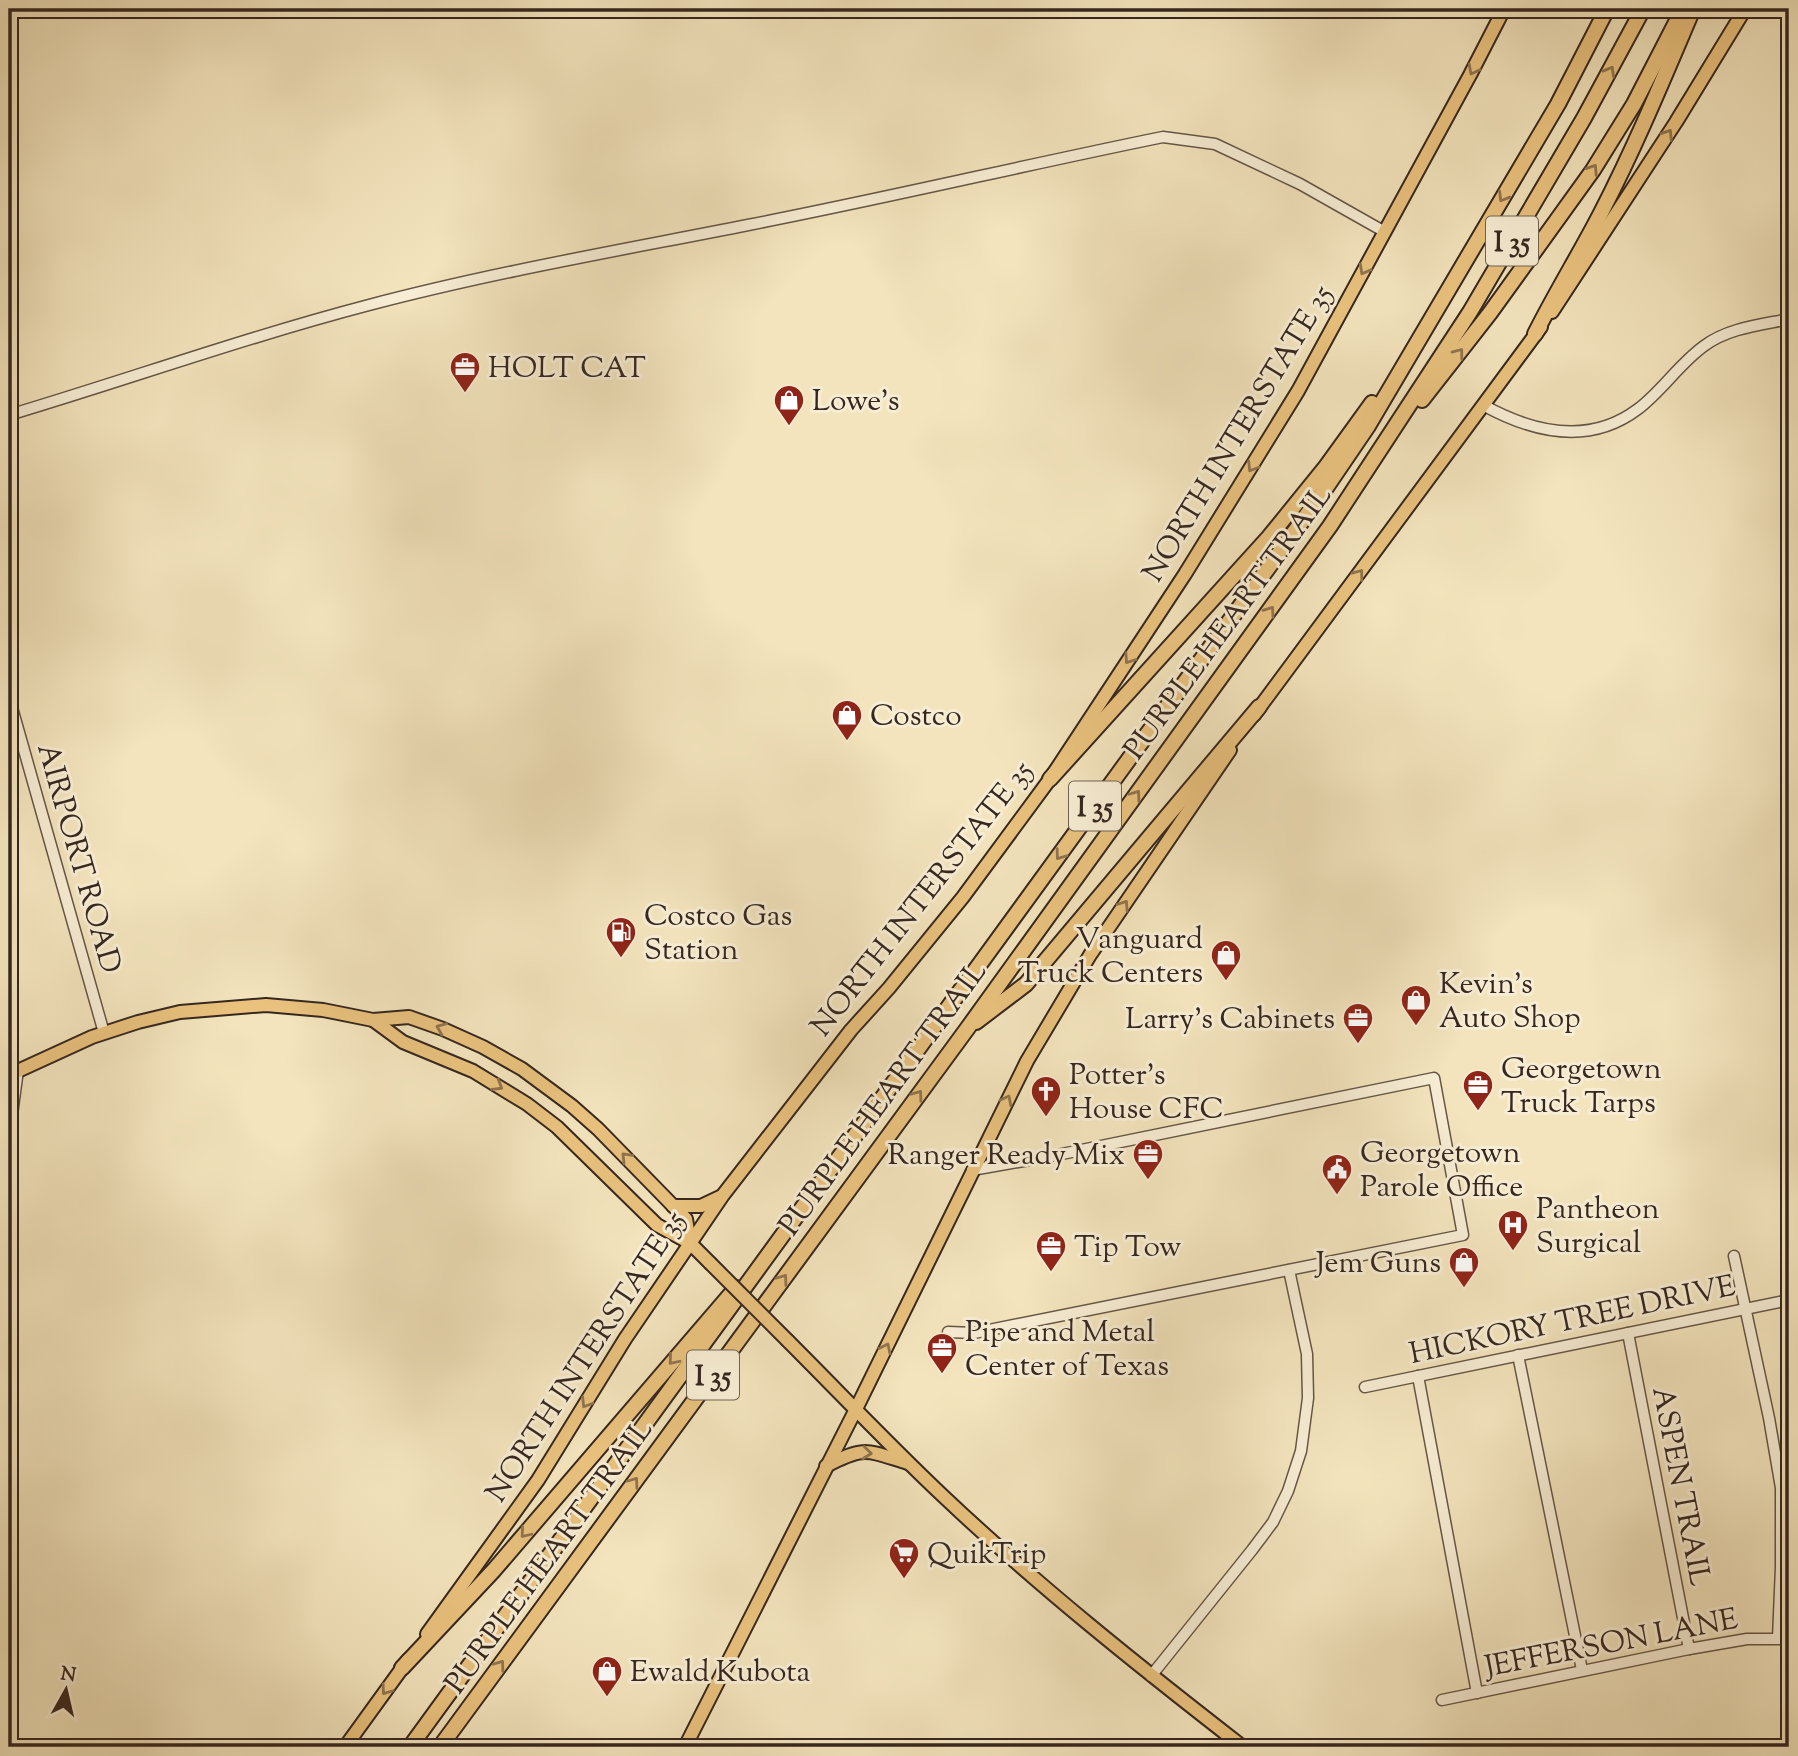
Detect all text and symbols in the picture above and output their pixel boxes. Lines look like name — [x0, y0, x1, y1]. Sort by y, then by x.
one-way arrow — [1467, 63, 1481, 75]
one-way arrow — [1602, 65, 1615, 78]
one-way arrow — [1660, 129, 1673, 142]
one-way arrow — [1585, 164, 1598, 177]
one-way arrow — [1498, 189, 1511, 202]
road number: I 35 — [1486, 216, 1538, 266]
one-way arrow — [1359, 263, 1373, 275]
street label: NORTH INTERSTATE 35 — [1133, 278, 1345, 591]
place label: HOLT CAT — [488, 348, 646, 391]
one-way arrow — [1451, 348, 1464, 361]
office icon: HOLT CAT — [448, 350, 482, 394]
place label: Lowe's — [812, 381, 900, 424]
shop icon: Lowe's — [772, 383, 806, 427]
one-way arrow — [1247, 460, 1260, 473]
street label: PURPLE HEART TRAIL — [1115, 477, 1343, 770]
one-way arrow — [1350, 569, 1363, 582]
one-way arrow — [1262, 606, 1274, 619]
one-way arrow — [1124, 651, 1137, 664]
place label: Costco — [870, 696, 962, 739]
shop icon: Costco — [830, 698, 864, 742]
street label: AIRPORT ROAD — [24, 739, 131, 979]
street label: NORTH INTERSTATE 35 — [801, 752, 1044, 1047]
road number: I 35 — [1069, 782, 1121, 830]
one-way arrow — [1128, 790, 1140, 803]
one-way arrow — [1056, 847, 1068, 860]
place label: Costco Gas Station — [644, 896, 792, 973]
one-way arrow — [1116, 899, 1129, 912]
fuel station icon: Costco Gas Station — [604, 915, 638, 959]
place label: Vanguard Truck Centers — [1018, 919, 1203, 996]
shop icon: Vanguard Truck Centers — [1209, 938, 1243, 982]
street label: PURPLE HEART TRAIL — [770, 953, 998, 1246]
place label: Kevin's Auto Shop — [1439, 964, 1581, 1041]
shop icon: Kevin's Auto Shop — [1399, 983, 1433, 1027]
place label: Larry's Cabinets — [1125, 999, 1335, 1042]
office icon: Larry's Cabinets — [1341, 1001, 1375, 1045]
one-way arrow — [435, 1023, 447, 1037]
place label: Georgetown Truck Tarps — [1501, 1049, 1662, 1126]
place label: Potter's House CFC — [1069, 1055, 1224, 1132]
office icon: Georgetown Truck Tarps — [1461, 1068, 1495, 1112]
church icon: Potter's House CFC — [1029, 1074, 1063, 1118]
one-way arrow — [491, 1077, 504, 1090]
one-way arrow — [910, 1090, 922, 1103]
one-way arrow — [999, 1095, 1013, 1107]
place label: Georgetown Parole Office — [1360, 1133, 1523, 1210]
place label: Ranger Ready Mix — [888, 1135, 1125, 1178]
office icon: Ranger Ready Mix — [1131, 1137, 1165, 1181]
public building icon: Georgetown Parole Office — [1320, 1152, 1354, 1196]
one-way arrow — [621, 1153, 634, 1166]
place label: Pantheon Surgical — [1536, 1189, 1660, 1266]
street label: NORTH INTERSTATE 35 — [477, 1203, 698, 1512]
hospital icon: Pantheon Surgical — [1496, 1208, 1530, 1252]
place label: Tip Tow — [1074, 1227, 1181, 1270]
office icon: Tip Tow — [1034, 1229, 1068, 1273]
place label: Jem Guns — [1314, 1243, 1441, 1286]
shop icon: Jem Guns — [1447, 1245, 1481, 1289]
street label: HICKORY TREE DRIVE — [1406, 1266, 1739, 1377]
one-way arrow — [775, 1274, 787, 1287]
place label: Pipe and Metal Center of Texas — [965, 1312, 1169, 1389]
office icon: Pipe and Metal Center of Texas — [925, 1331, 959, 1375]
one-way arrow — [878, 1343, 892, 1355]
road number: I 35 — [687, 1350, 739, 1400]
one-way arrow — [669, 1352, 681, 1365]
street label: ASPEN TRAIL — [1639, 1383, 1720, 1590]
one-way arrow — [581, 1395, 594, 1408]
street label: PURPLE HEART TRAIL — [436, 1411, 664, 1704]
one-way arrow — [861, 1446, 873, 1461]
one-way arrow — [626, 1477, 639, 1490]
one-way arrow — [521, 1525, 533, 1538]
place label: QuikTrip — [927, 1534, 1046, 1577]
supermarket icon: QuikTrip — [887, 1536, 921, 1580]
street label: JEFFERSON LANE — [1479, 1599, 1742, 1690]
place label: Ewald Kubota — [630, 1652, 810, 1695]
north arrow — [32, 1654, 102, 1724]
shop icon: Ewald Kubota — [590, 1654, 624, 1698]
text: N — [59, 1661, 77, 1690]
one-way arrow — [492, 1661, 504, 1673]
one-way arrow — [382, 1682, 395, 1695]

